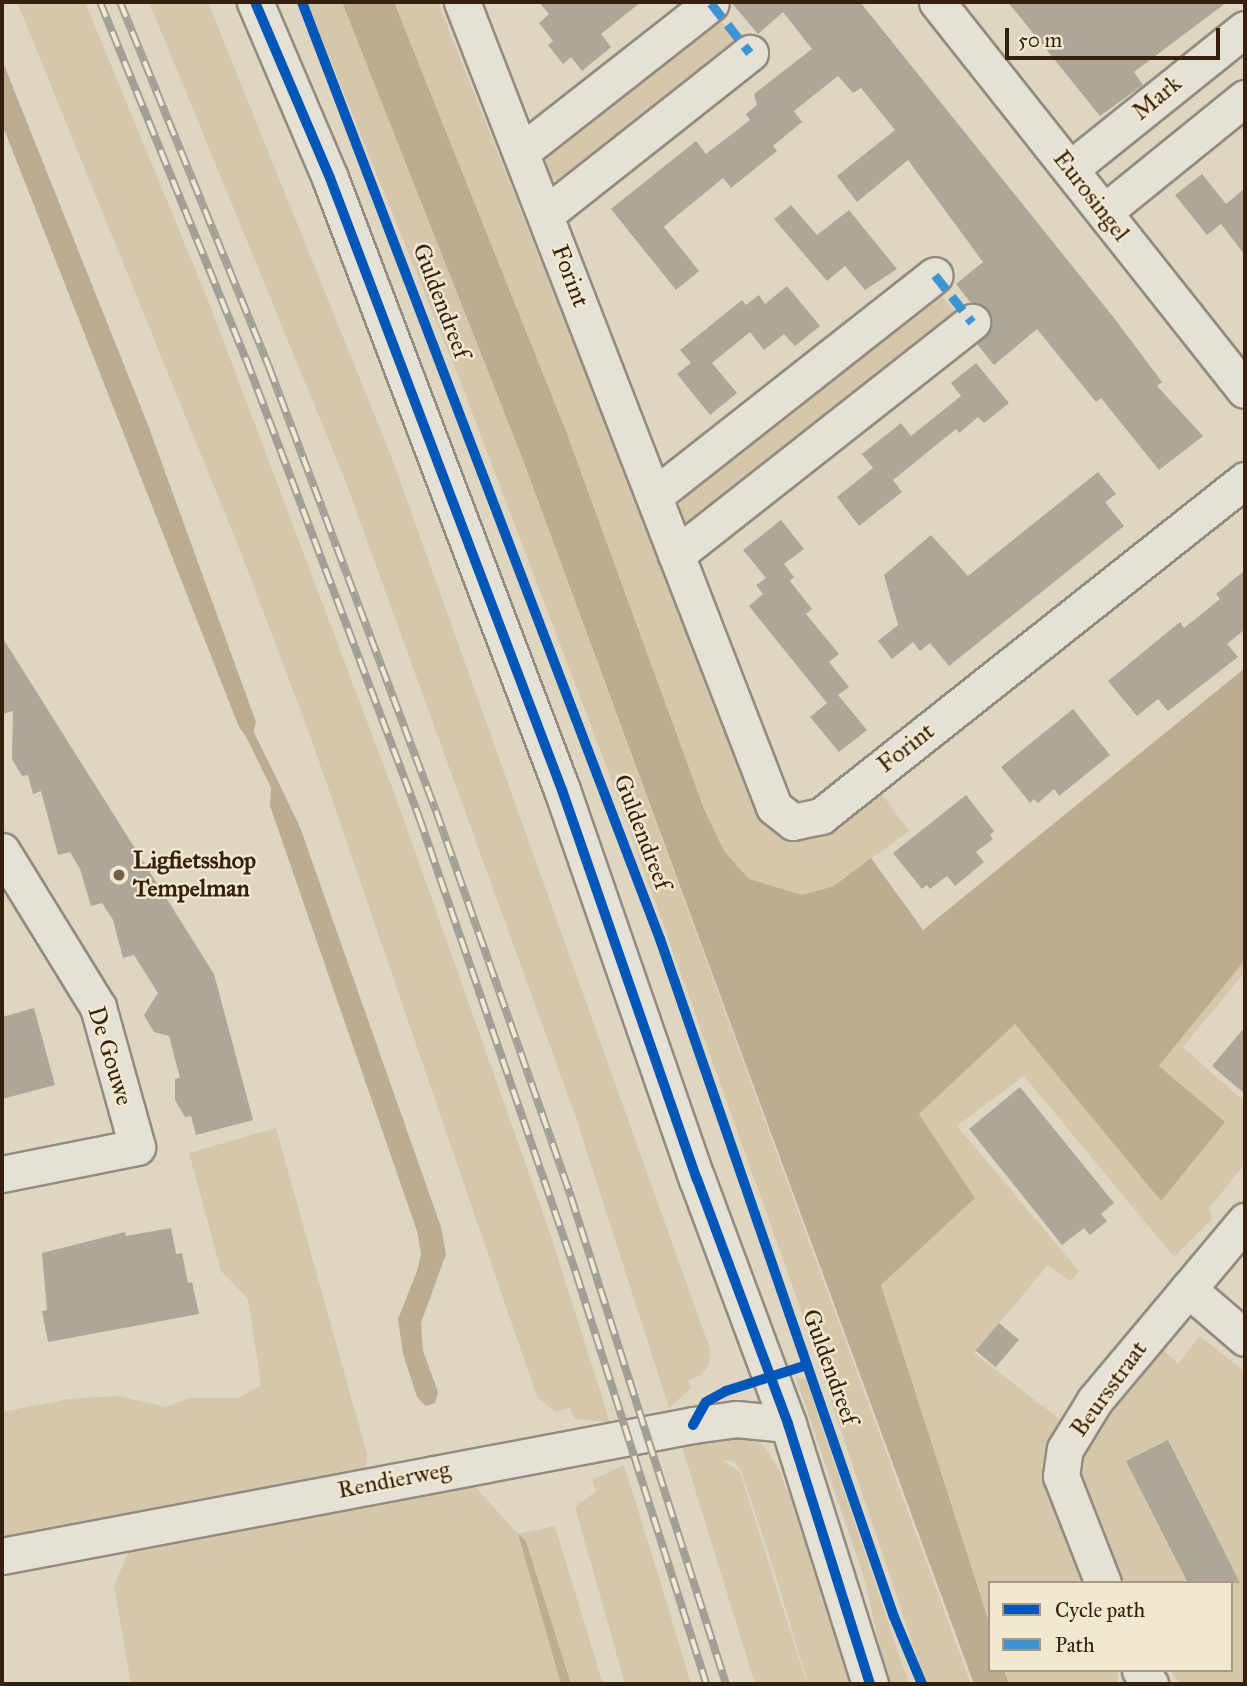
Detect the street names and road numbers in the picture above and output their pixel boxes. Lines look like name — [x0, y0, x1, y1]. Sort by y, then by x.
street label: Mark — [1127, 69, 1187, 127]
street label: Eurosingel — [1047, 145, 1135, 247]
street label: Guldendreef — [406, 239, 476, 363]
street label: Forint — [545, 241, 595, 311]
street label: Forint — [872, 717, 940, 779]
street label: Guldendreef — [607, 770, 677, 894]
street label: De Gouwe — [81, 1003, 139, 1109]
street label: Guldendreef — [796, 1305, 864, 1429]
street label: Beursstraat — [1065, 1335, 1153, 1443]
street label: Rendierweg — [335, 1455, 453, 1505]

